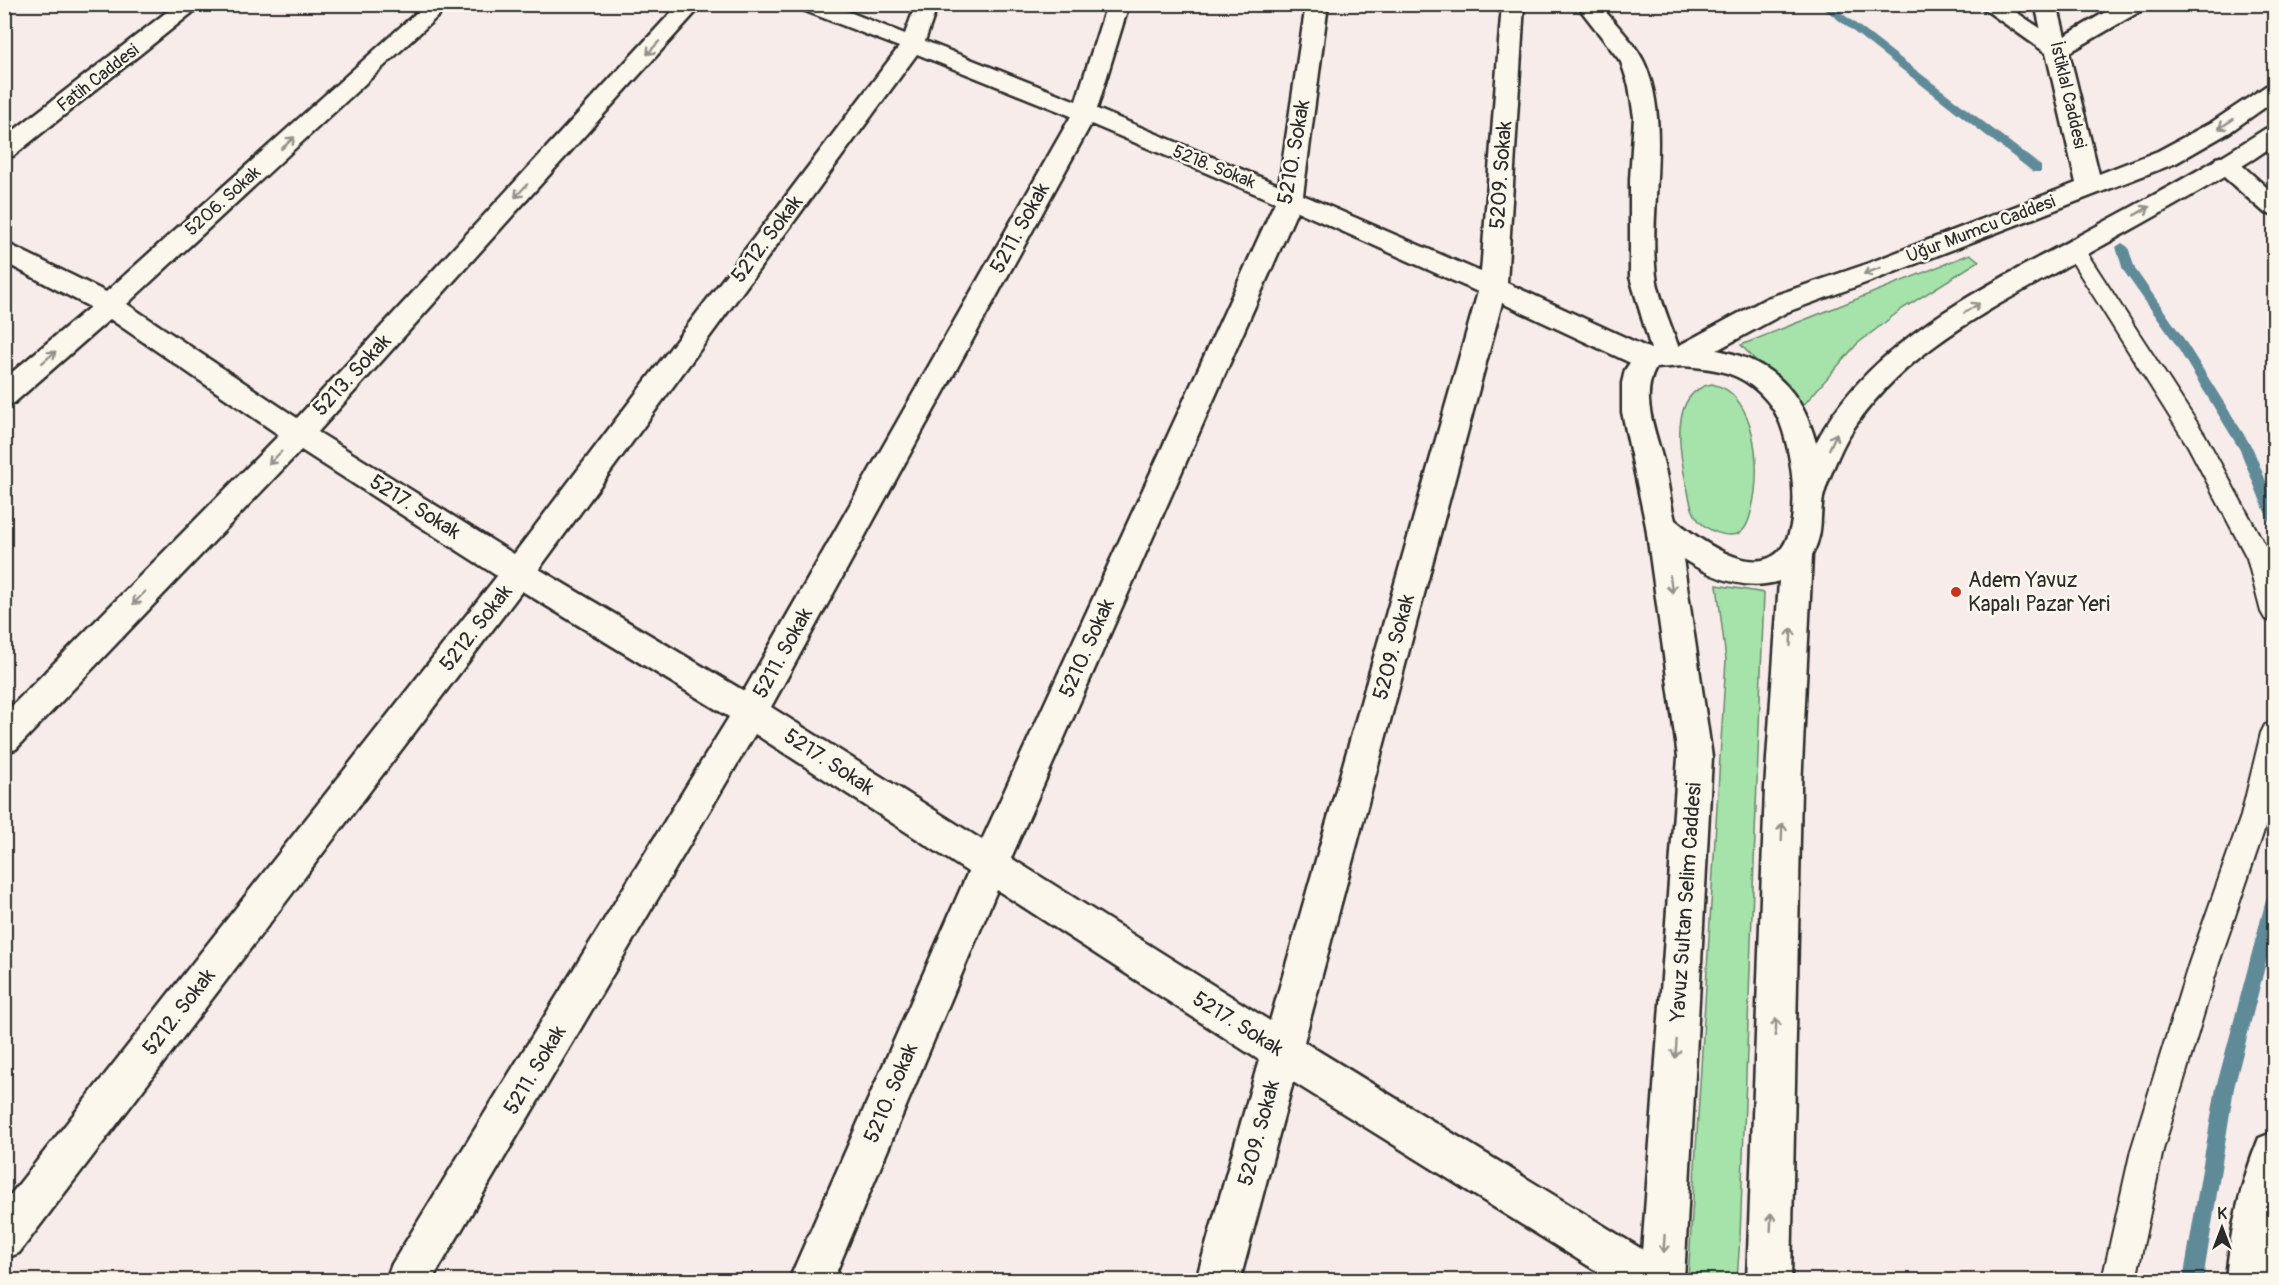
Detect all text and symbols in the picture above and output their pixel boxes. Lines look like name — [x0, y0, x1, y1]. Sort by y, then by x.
street label: Fatih Caddesi — [52, 39, 144, 117]
street label: İstiklal Caddesi — [2044, 39, 2092, 151]
one-way arrow — [646, 40, 660, 55]
street label: 5210. Sokak — [1272, 97, 1317, 206]
one-way arrow — [2218, 118, 2235, 130]
street label: 5209. Sokak — [1484, 120, 1518, 230]
one-way arrow — [280, 136, 295, 150]
street label: 5218. Sokak — [1169, 140, 1259, 194]
street label: 5206. Sokak — [180, 161, 266, 241]
street label: 5211. Sokak — [984, 178, 1056, 278]
one-way arrow — [514, 184, 528, 199]
street label: 5212. Sokak — [725, 190, 809, 288]
street label: Uğur Mumcu Caddesi — [1903, 190, 2059, 268]
one-way arrow — [2132, 205, 2150, 216]
one-way arrow — [1863, 266, 1882, 277]
one-way arrow — [1963, 301, 1980, 313]
street label: 5213. Sokak — [307, 328, 397, 422]
one-way arrow — [41, 350, 56, 364]
one-way arrow — [1827, 432, 1839, 450]
one-way arrow — [268, 451, 282, 466]
street label: 5217. Sokak — [364, 468, 466, 546]
place label: Adem Yavuz Kapalı Pazar Yeri — [1968, 567, 2110, 618]
one-way arrow — [1665, 573, 1676, 593]
street label: 5212. Sokak — [434, 579, 519, 677]
marker: Adem Yavuz Kapalı Pazar Yeri — [1949, 585, 1963, 599]
one-way arrow — [132, 591, 147, 606]
street label: 5209. Sokak — [1367, 591, 1421, 703]
street label: 5210. Sokak — [1053, 594, 1121, 702]
street label: 5211. Sokak — [747, 603, 819, 703]
one-way arrow — [1786, 628, 1797, 648]
street label: 5217. Sokak — [779, 723, 879, 801]
street label: Yavuz Sultan Selim Caddesi — [1664, 781, 1708, 1023]
one-way arrow — [1776, 823, 1787, 843]
street label: 5212. Sokak — [137, 963, 222, 1061]
street label: 5217. Sokak — [1187, 985, 1289, 1063]
one-way arrow — [1770, 1018, 1782, 1038]
street label: 5211. Sokak — [498, 1020, 572, 1120]
street label: 5210. Sokak — [858, 1039, 924, 1147]
one-way arrow — [1671, 1039, 1682, 1059]
street label: 5209. Sokak — [1232, 1077, 1286, 1189]
north arrow — [2192, 1198, 2252, 1258]
text: K — [2217, 1204, 2227, 1224]
one-way arrow — [1765, 1213, 1776, 1233]
one-way arrow — [1659, 1234, 1670, 1254]

